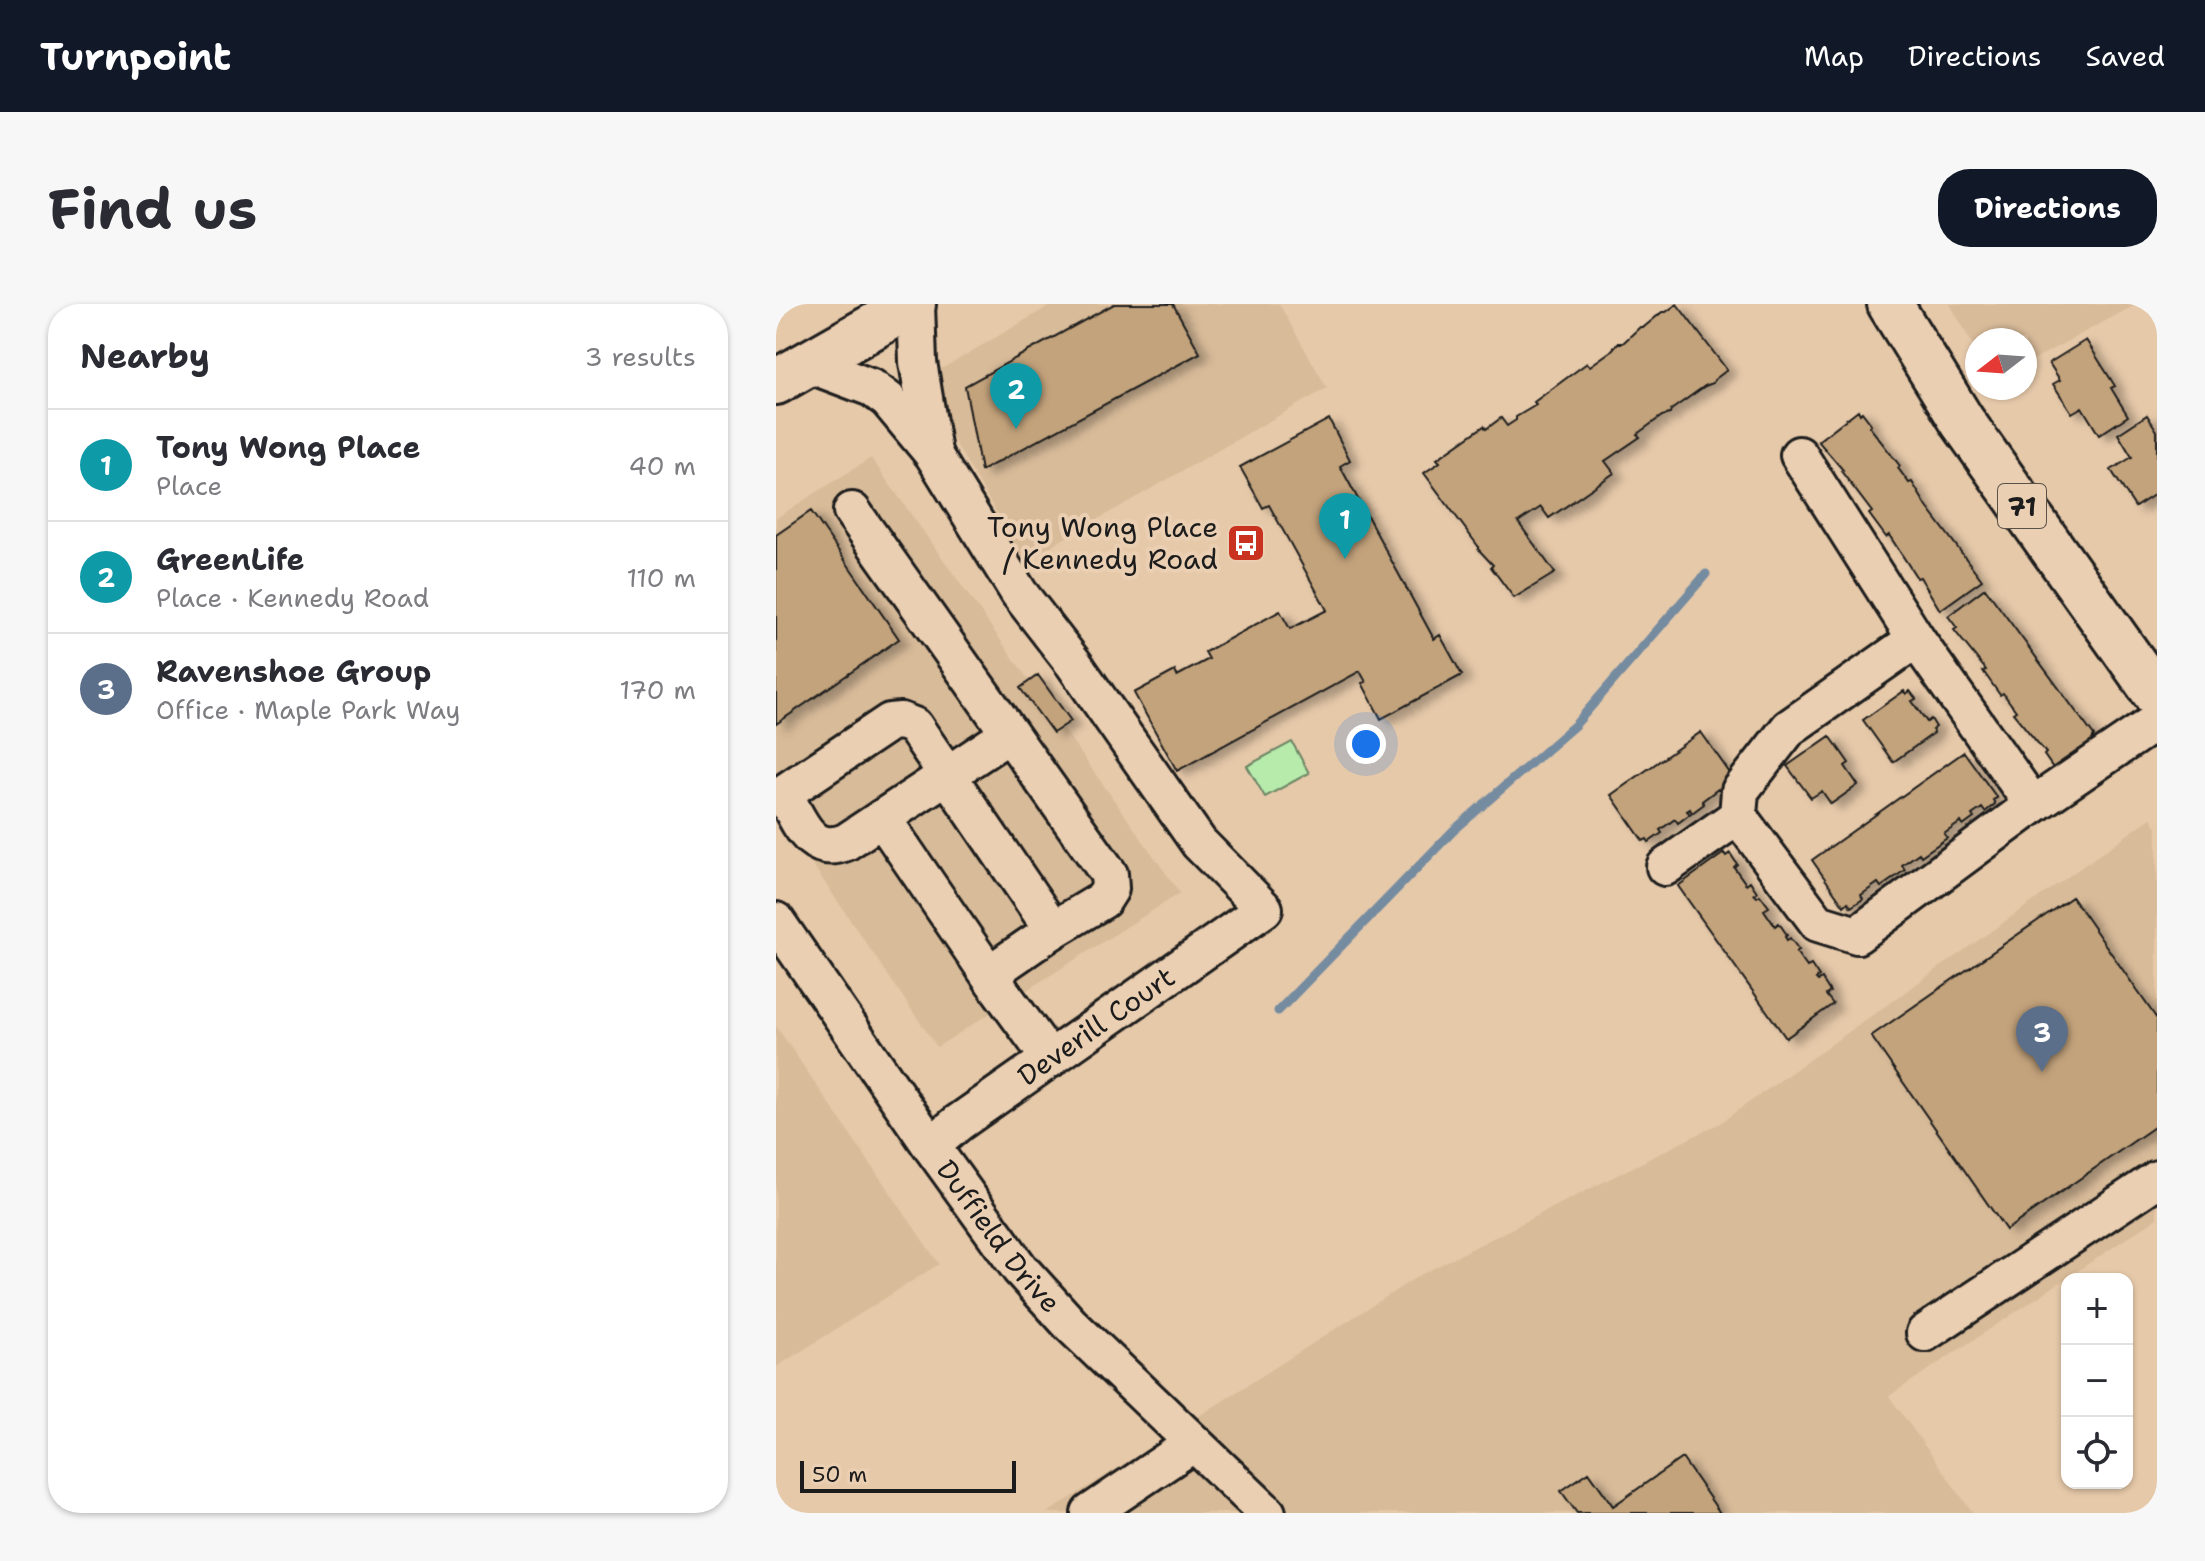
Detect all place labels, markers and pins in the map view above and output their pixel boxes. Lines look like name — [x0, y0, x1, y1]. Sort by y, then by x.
pin: 2 — [990, 363, 1042, 429]
pin: 1 — [1319, 493, 1371, 559]
place label: Tony Wong Place / Kennedy Road — [987, 508, 1218, 578]
bus stop icon: Tony Wong Place / Kennedy Road — [1225, 522, 1267, 564]
pin: 3 — [2016, 1006, 2068, 1072]

